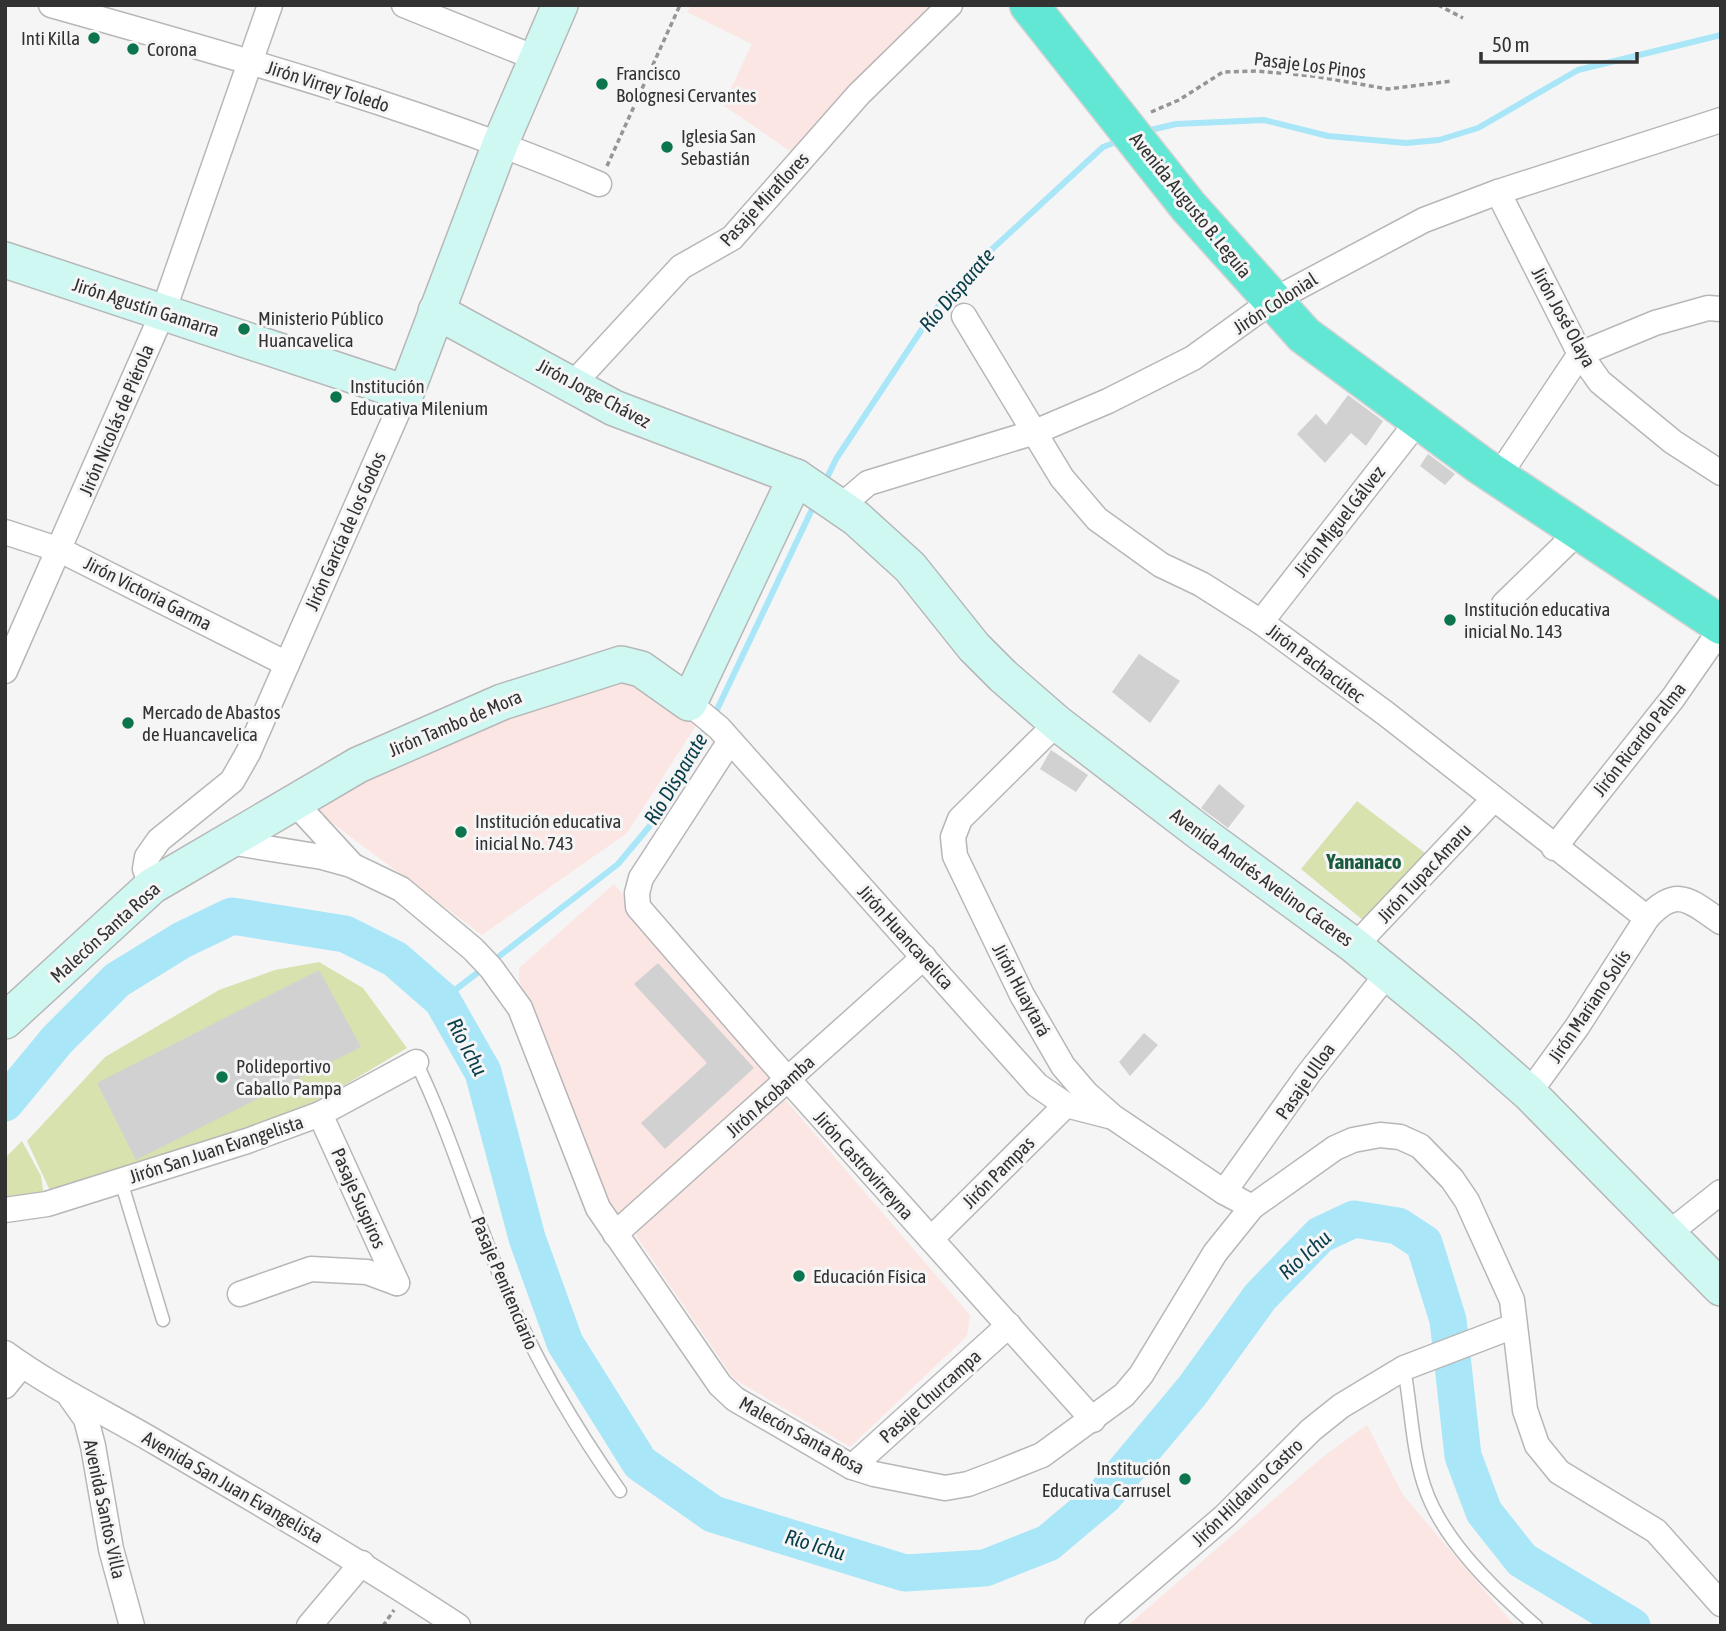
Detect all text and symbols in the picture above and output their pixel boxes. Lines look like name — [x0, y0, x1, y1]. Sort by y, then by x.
scale bar — [1481, 21, 1637, 65]
place label: Inti Killa — [21, 27, 80, 49]
marker: Inti Killa — [86, 30, 102, 46]
text: 50 m — [1492, 32, 1530, 56]
place label: Corona — [147, 38, 197, 60]
marker: Corona — [125, 41, 141, 57]
street label: Pasaje Los Pinos — [1253, 47, 1368, 83]
street label: Jirón Virrey Toledo — [264, 56, 392, 116]
place label: Francisco Bolognesi Cervantes — [616, 62, 757, 106]
marker: Francisco Bolognesi Cervantes — [594, 76, 610, 92]
place label: Iglesia San Sebastián — [681, 125, 756, 169]
street label: Avenida Augusto B. Leguía — [1126, 128, 1256, 282]
marker: Iglesia San Sebastián — [659, 139, 675, 155]
street label: Pasaje Miraflores — [715, 147, 813, 250]
water label: Río Disparate — [914, 243, 999, 336]
street label: Jirón José Olaya — [1527, 263, 1601, 371]
street label: Jirón Colonial — [1229, 268, 1321, 338]
street label: Jirón Agustín Gamarra — [70, 273, 222, 341]
place label: Ministerio Público Huancavelica — [258, 307, 384, 351]
marker: Ministerio Público Huancavelica — [236, 321, 252, 337]
street label: Jirón Nicolás de Piérola — [74, 341, 158, 499]
street label: Jirón Jorge Chávez — [533, 354, 655, 432]
place label: Institución Educativa Milenium — [350, 375, 488, 419]
marker: Institución Educativa Milenium — [328, 389, 344, 405]
street label: Jirón García de los Godos — [300, 448, 390, 614]
street label: Jirón Miguel Gálvez — [1289, 461, 1389, 581]
street label: Jirón Victoria Garma — [81, 551, 215, 635]
place label: Institución educativa inicial No. 143 — [1464, 598, 1610, 642]
marker: Institución educativa inicial No. 143 — [1442, 612, 1458, 628]
street label: Jirón Pachacútec — [1263, 619, 1370, 707]
street label: Jirón Ricardo Palma — [1588, 678, 1690, 800]
street label: Jirón Tambo de Mora — [385, 685, 525, 761]
place label: Mercado de Abastos de Huancavelica — [142, 701, 281, 745]
marker: Mercado de Abastos de Huancavelica — [120, 715, 136, 731]
water label: Río Disparate — [638, 728, 712, 829]
street label: Avenida Andrés Avelino Cáceres — [1166, 803, 1358, 951]
place label: Institución educativa inicial No. 743 — [475, 810, 621, 854]
street label: Jirón Tupac Amaru — [1372, 819, 1476, 927]
marker: Institución educativa inicial No. 743 — [453, 824, 469, 840]
district label: Yananaco — [1325, 849, 1402, 873]
street label: Malecón Santa Rosa — [46, 877, 164, 987]
street label: Jirón Huancavelica — [854, 880, 958, 994]
street label: Jirón Huaytará — [988, 940, 1056, 1040]
street label: Jirón Mariano Solís — [1543, 945, 1635, 1066]
water label: Río Ichu — [443, 1014, 493, 1079]
street label: Pasaje Ulloa — [1271, 1039, 1339, 1123]
street label: Jirón Acobamba — [721, 1051, 819, 1141]
place label: Polideportivo Caballo Pampa — [236, 1055, 342, 1099]
marker: Polideportivo Caballo Pampa — [214, 1069, 230, 1085]
street label: Jirón Castrovirreyna — [810, 1106, 918, 1224]
street label: Jirón San Juan Evangelista — [126, 1110, 306, 1188]
street label: Jirón Pampas — [957, 1131, 1039, 1213]
street label: Pasaje Suspiros — [327, 1144, 391, 1252]
street label: Pasaje Penitenciario — [467, 1213, 543, 1353]
water label: Río Ichu — [1273, 1225, 1335, 1284]
place label: Educación Física — [813, 1265, 926, 1287]
marker: Educación Física — [791, 1268, 807, 1284]
street label: Pasaje Churcampa — [875, 1345, 985, 1447]
street label: Malecón Santa Rosa — [736, 1392, 868, 1478]
street label: Avenida San Juan Evangelista — [139, 1426, 327, 1548]
street label: Jirón Hildauro Castro — [1187, 1434, 1307, 1550]
street label: Avenida Santos Villa — [80, 1437, 130, 1581]
place label: Institución Educativa Carrusel — [1042, 1457, 1171, 1501]
marker: Institución Educativa Carrusel — [1177, 1471, 1193, 1487]
water label: Río Ichu — [782, 1524, 848, 1565]

